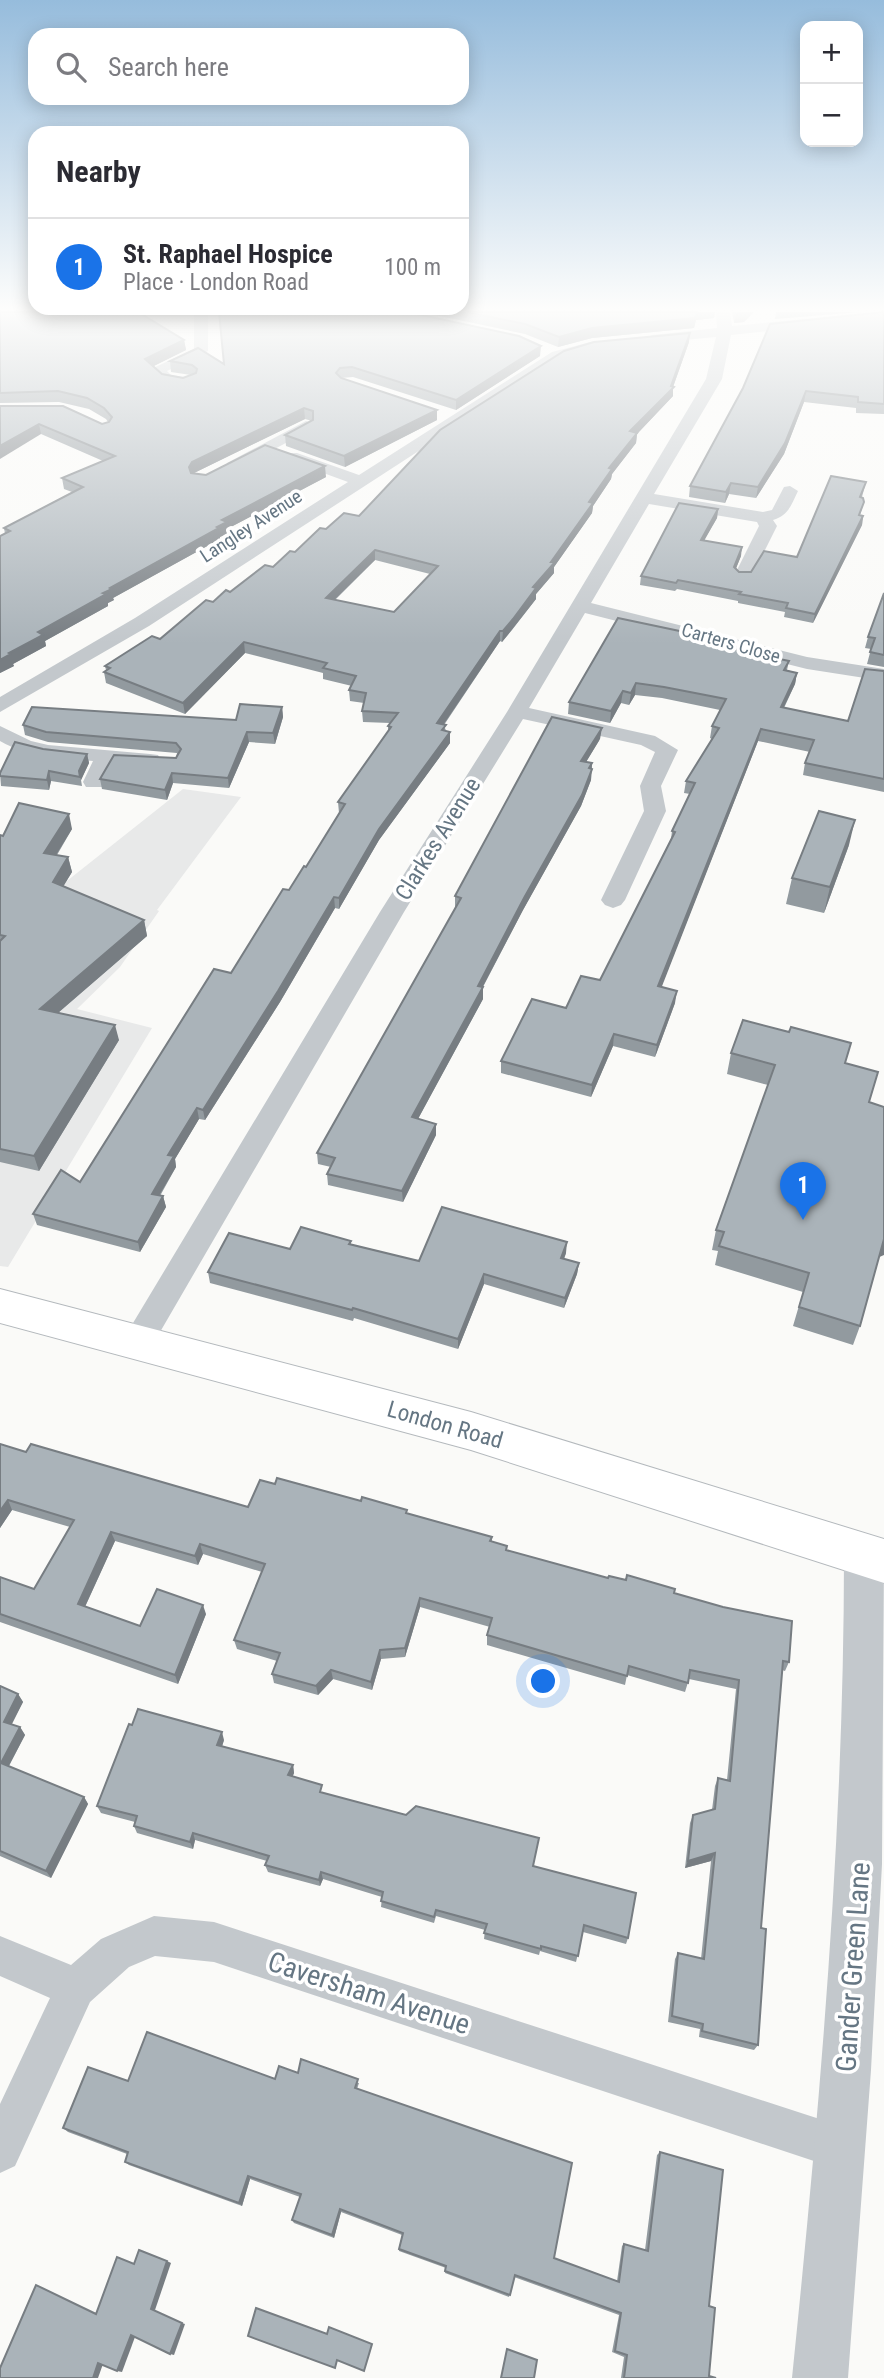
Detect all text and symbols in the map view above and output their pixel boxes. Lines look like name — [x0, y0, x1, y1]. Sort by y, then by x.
map controls — [800, 21, 863, 147]
button: + — [800, 21, 863, 84]
search box — [28, 28, 469, 105]
icon: search — [52, 48, 90, 86]
text: Search here — [108, 52, 229, 82]
button: − — [800, 84, 863, 147]
text: Nearby — [56, 154, 141, 189]
text: St. Raphael Hospice — [123, 239, 333, 269]
text: 1 — [73, 254, 85, 281]
text: 100 m — [384, 254, 441, 281]
text: Place · London Road — [123, 269, 309, 296]
street label: Langley Avenue — [196, 484, 306, 567]
street label: Carters Close — [679, 618, 783, 668]
street label: Clarkes Avenue — [390, 773, 486, 905]
pin: 1 — [780, 1162, 826, 1220]
street label: London Road — [384, 1396, 506, 1454]
your location — [526, 1664, 560, 1698]
street label: Gander Green Lane — [829, 1861, 877, 2073]
street label: Caversham Avenue — [264, 1945, 474, 2041]

